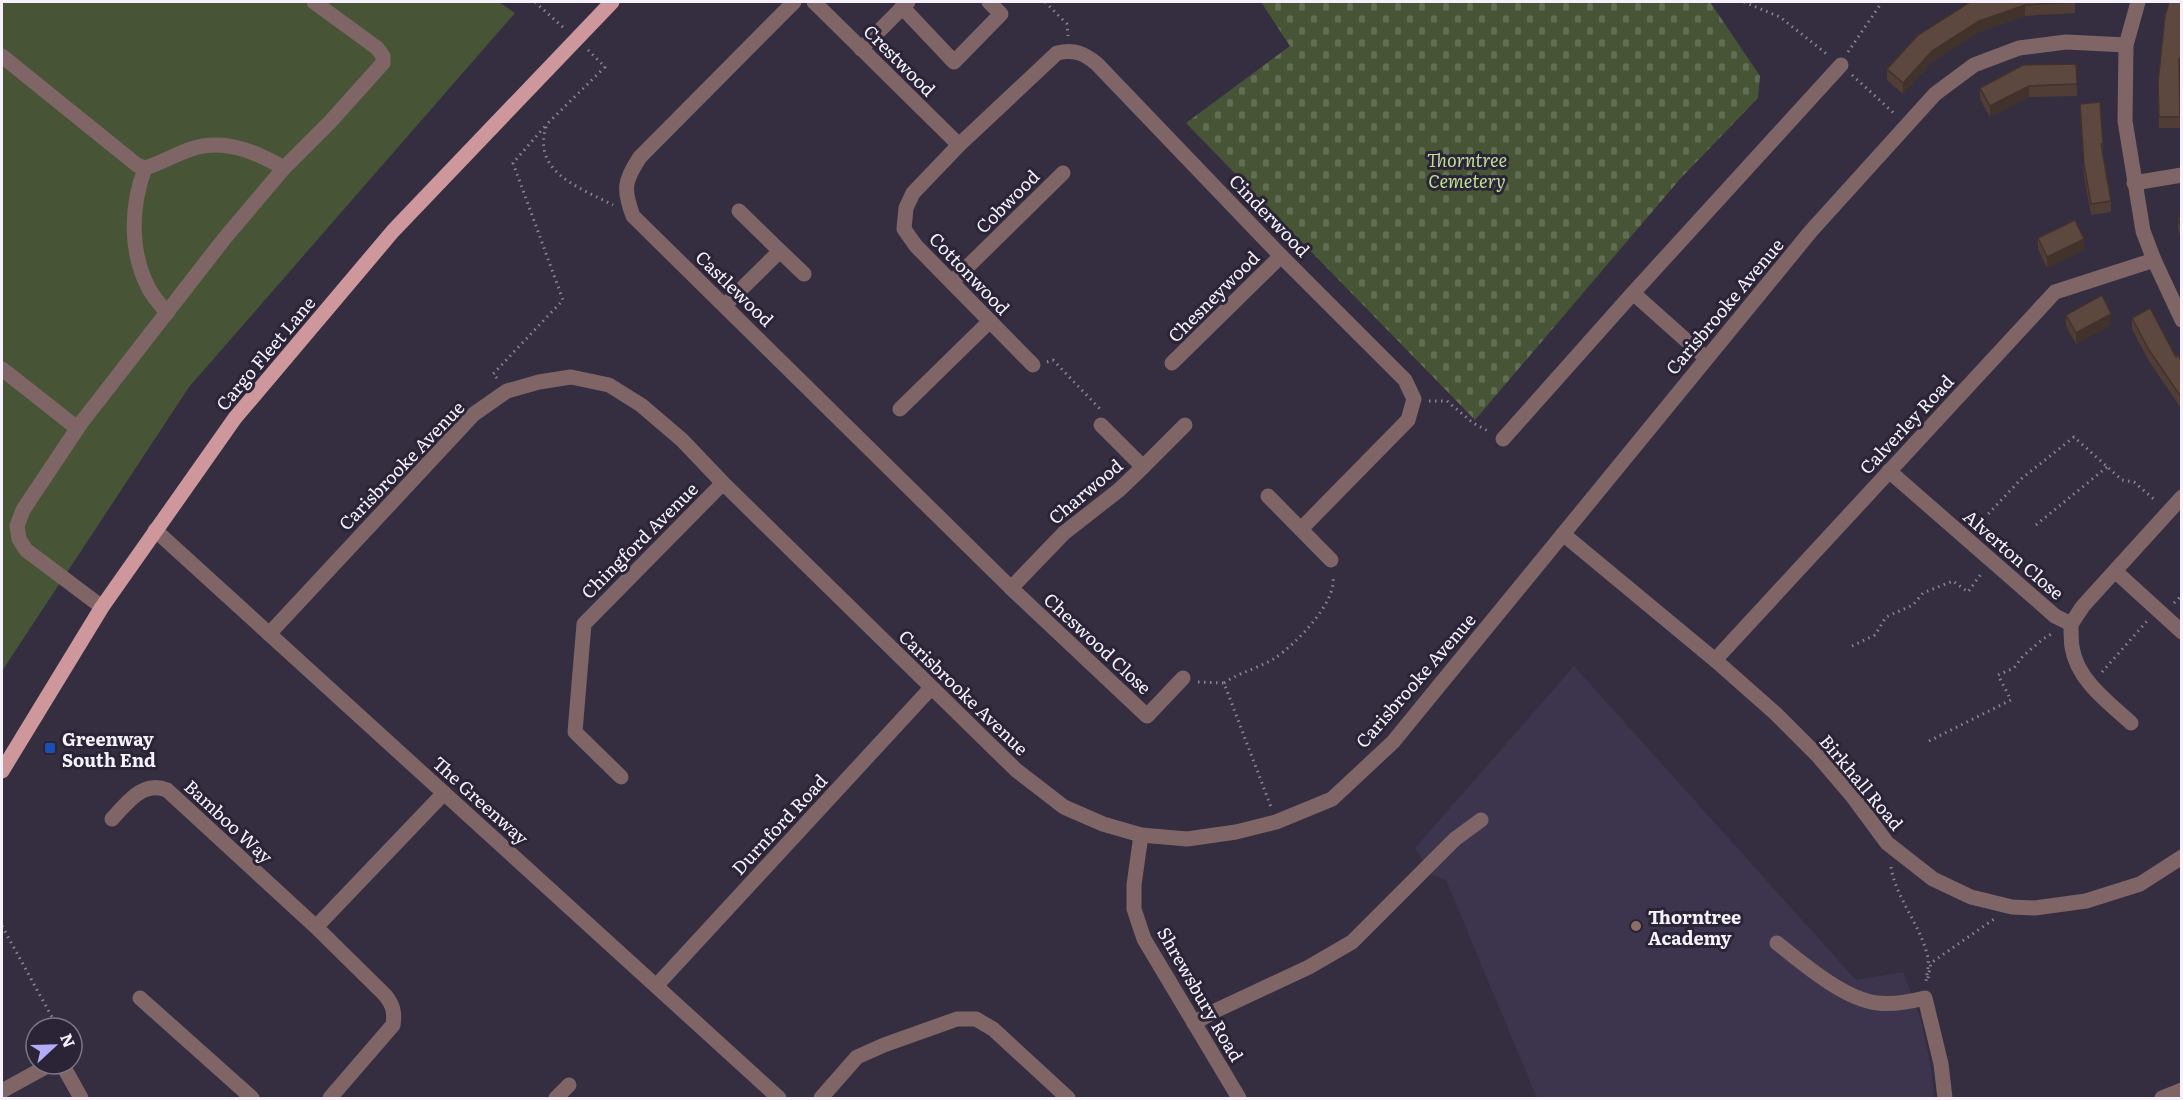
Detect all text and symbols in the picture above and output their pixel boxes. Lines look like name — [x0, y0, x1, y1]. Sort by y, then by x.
street label: Crestwood — [858, 18, 942, 102]
park label: Thorntree Cemetery — [1427, 146, 1507, 194]
street label: Cobwood — [969, 163, 1045, 239]
street label: Cinderwood — [1223, 167, 1317, 263]
street label: Cottonwood — [923, 225, 1017, 321]
street label: Carisbrooke Avenue — [1659, 232, 1789, 380]
street label: Castlewood — [690, 244, 780, 332]
street label: Chesneywood — [1161, 244, 1265, 348]
street label: Cargo Fleet Lane — [209, 290, 321, 416]
street label: Calverley Road — [1853, 368, 1959, 480]
street label: Carisbrooke Avenue — [332, 394, 470, 536]
street label: Charwood — [1042, 452, 1128, 530]
street label: Chingford Avenue — [574, 475, 704, 605]
street label: Alverton Close — [1958, 503, 2070, 605]
street label: Cheswood Close — [1038, 586, 1158, 700]
street label: Carisbrooke Avenue — [1349, 607, 1481, 753]
street label: Carisbrooke Avenue — [893, 623, 1035, 761]
place label: Greenway South End — [62, 725, 156, 773]
street label: Birkhall Road — [1814, 728, 1910, 836]
marker: Greenway South End — [43, 741, 57, 755]
street label: The Greenway — [427, 749, 535, 851]
street label: Durnford Road — [725, 767, 833, 881]
street label: Bamboo Way — [179, 773, 280, 870]
place label: Thorntree Academy — [1648, 903, 1741, 951]
marker: Thorntree Academy — [1629, 919, 1643, 933]
street label: Shrewsbury Road — [1151, 922, 1251, 1066]
north arrow — [24, 1016, 84, 1076]
text: N — [55, 1029, 82, 1051]

